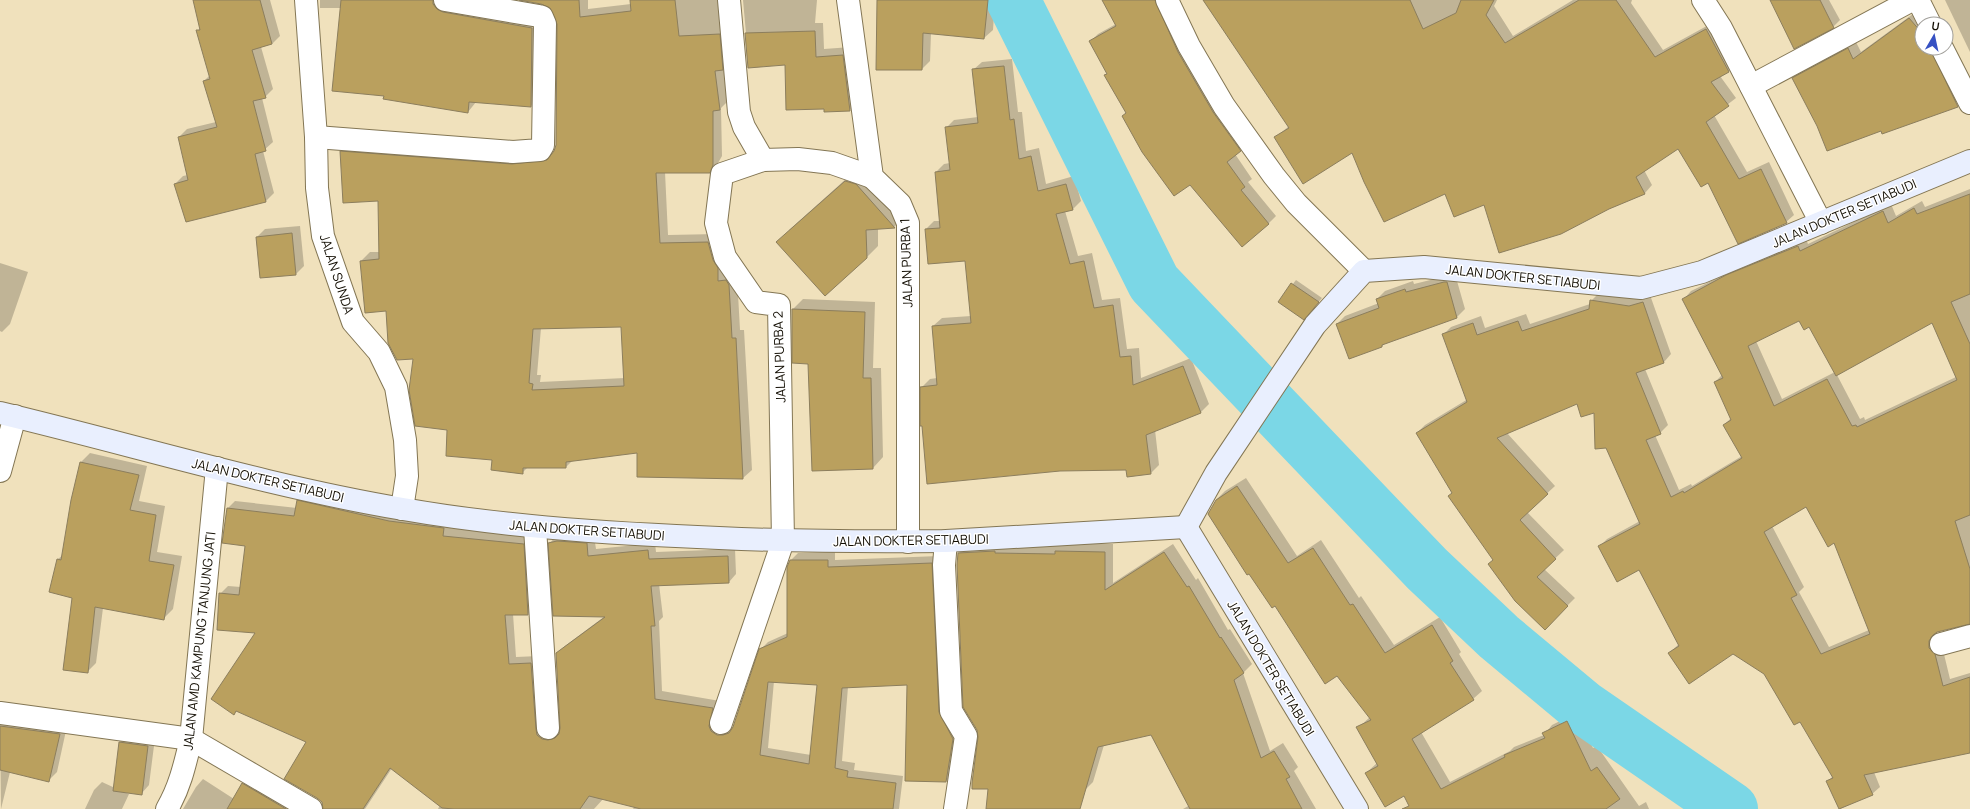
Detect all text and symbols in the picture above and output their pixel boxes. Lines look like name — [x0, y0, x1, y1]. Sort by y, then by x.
north arrow — [1914, 16, 1954, 56]
text: U — [1931, 18, 1941, 34]
street label: JALAN DOKTER SETIABUDI — [1769, 174, 1919, 252]
street label: JALAN PURBA 1 — [895, 218, 917, 308]
street label: JALAN SUNDA — [316, 232, 358, 316]
street label: JALAN DOKTER SETIABUDI — [1445, 260, 1601, 294]
street label: JALAN PURBA 2 — [768, 311, 790, 403]
street label: JALAN DOKTER SETIABUDI — [190, 454, 346, 506]
street label: JALAN DOKTER SETIABUDI — [509, 516, 665, 544]
street label: JALAN DOKTER SETIABUDI — [833, 530, 989, 550]
street label: JALAN AMD KAMPUNG TANJUNG JATI — [179, 531, 219, 751]
street label: JALAN DOKTER SETIABUDI — [1223, 597, 1319, 739]

